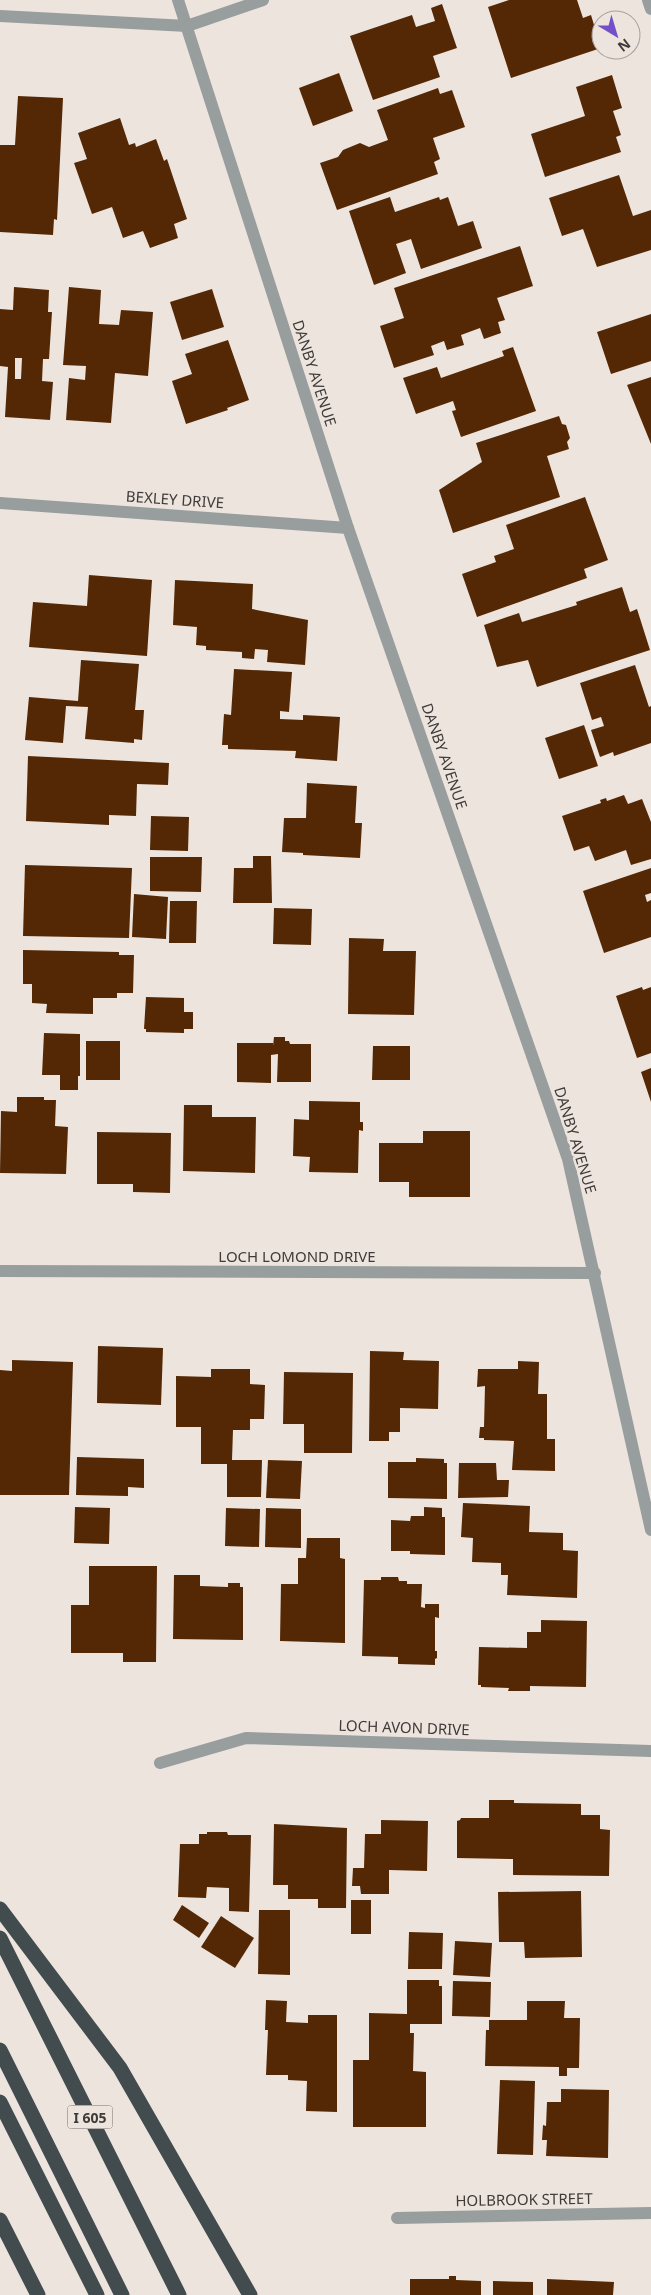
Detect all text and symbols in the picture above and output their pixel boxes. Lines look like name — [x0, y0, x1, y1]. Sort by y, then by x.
north arrow — [591, 10, 641, 60]
text: N — [614, 35, 635, 57]
street label: DANBY AVENUE — [288, 317, 342, 429]
street label: BEXLEY DRIVE — [125, 486, 225, 512]
street label: DANBY AVENUE — [418, 700, 472, 812]
street label: DANBY AVENUE — [550, 1084, 602, 1196]
street label: LOCH LOMOND DRIVE — [218, 1246, 376, 1266]
street label: LOCH AVON DRIVE — [338, 1715, 470, 1739]
road number: I 605 — [68, 2106, 112, 2128]
street label: HOLBROOK STREET — [455, 2188, 593, 2210]

